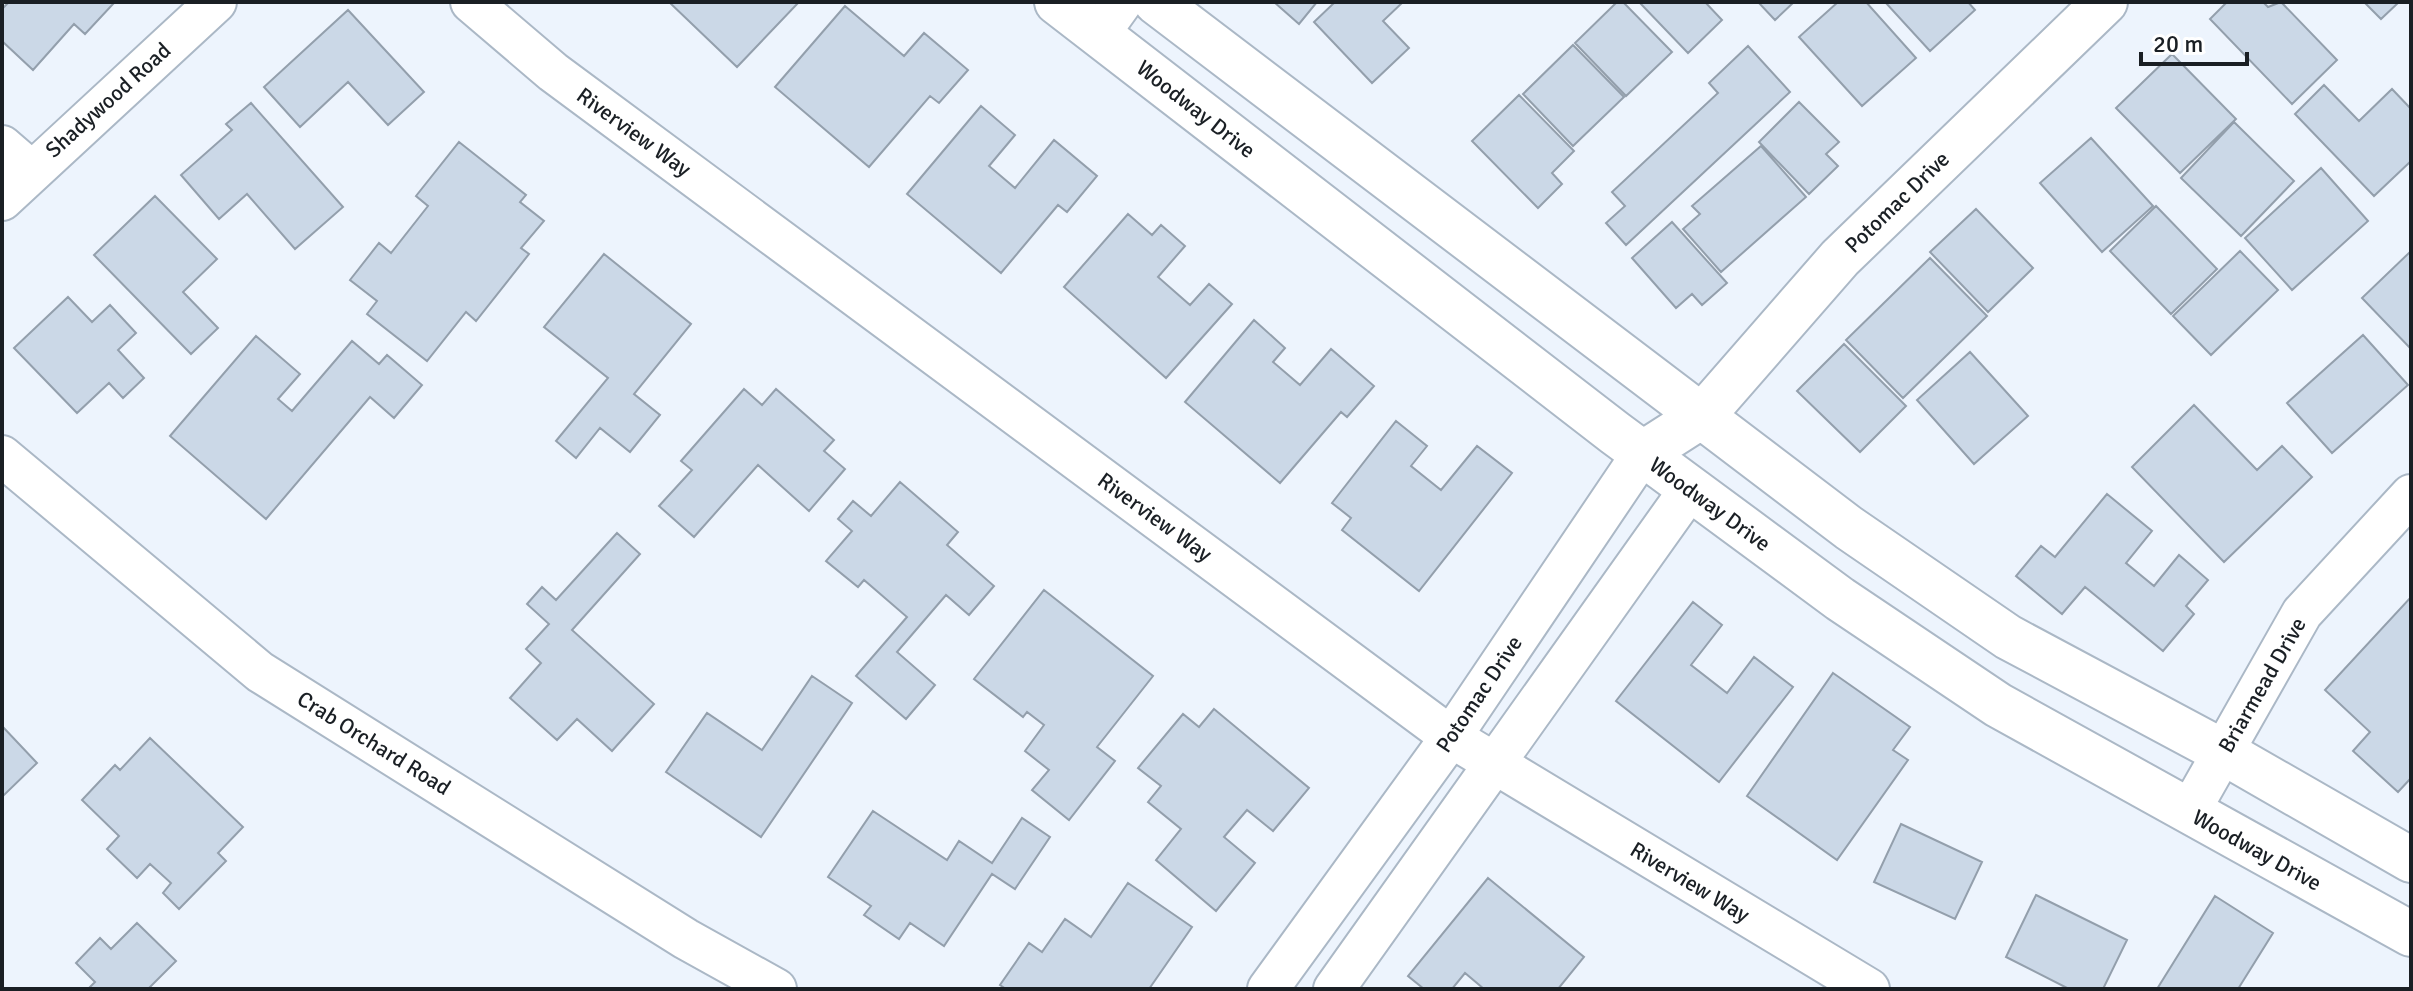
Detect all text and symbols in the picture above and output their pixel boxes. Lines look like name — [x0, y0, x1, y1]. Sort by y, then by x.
scale bar — [2141, 16, 2247, 66]
text: 20 m — [2153, 29, 2203, 59]
street label: Shadywood Road — [40, 37, 176, 163]
street label: Woodway Drive — [1131, 54, 1261, 164]
street label: Riverview Way — [572, 81, 697, 183]
street label: Potomac Drive — [1839, 145, 1955, 259]
street label: Woodway Drive — [1644, 451, 1776, 557]
street label: Riverview Way — [1093, 466, 1218, 568]
street label: Briarmead Drive — [2212, 612, 2312, 758]
street label: Potomac Drive — [1430, 630, 1528, 758]
street label: Crab Orchard Road — [292, 685, 456, 801]
street label: Woodway Drive — [2188, 803, 2326, 897]
street label: Riverview Way — [1625, 836, 1755, 929]

